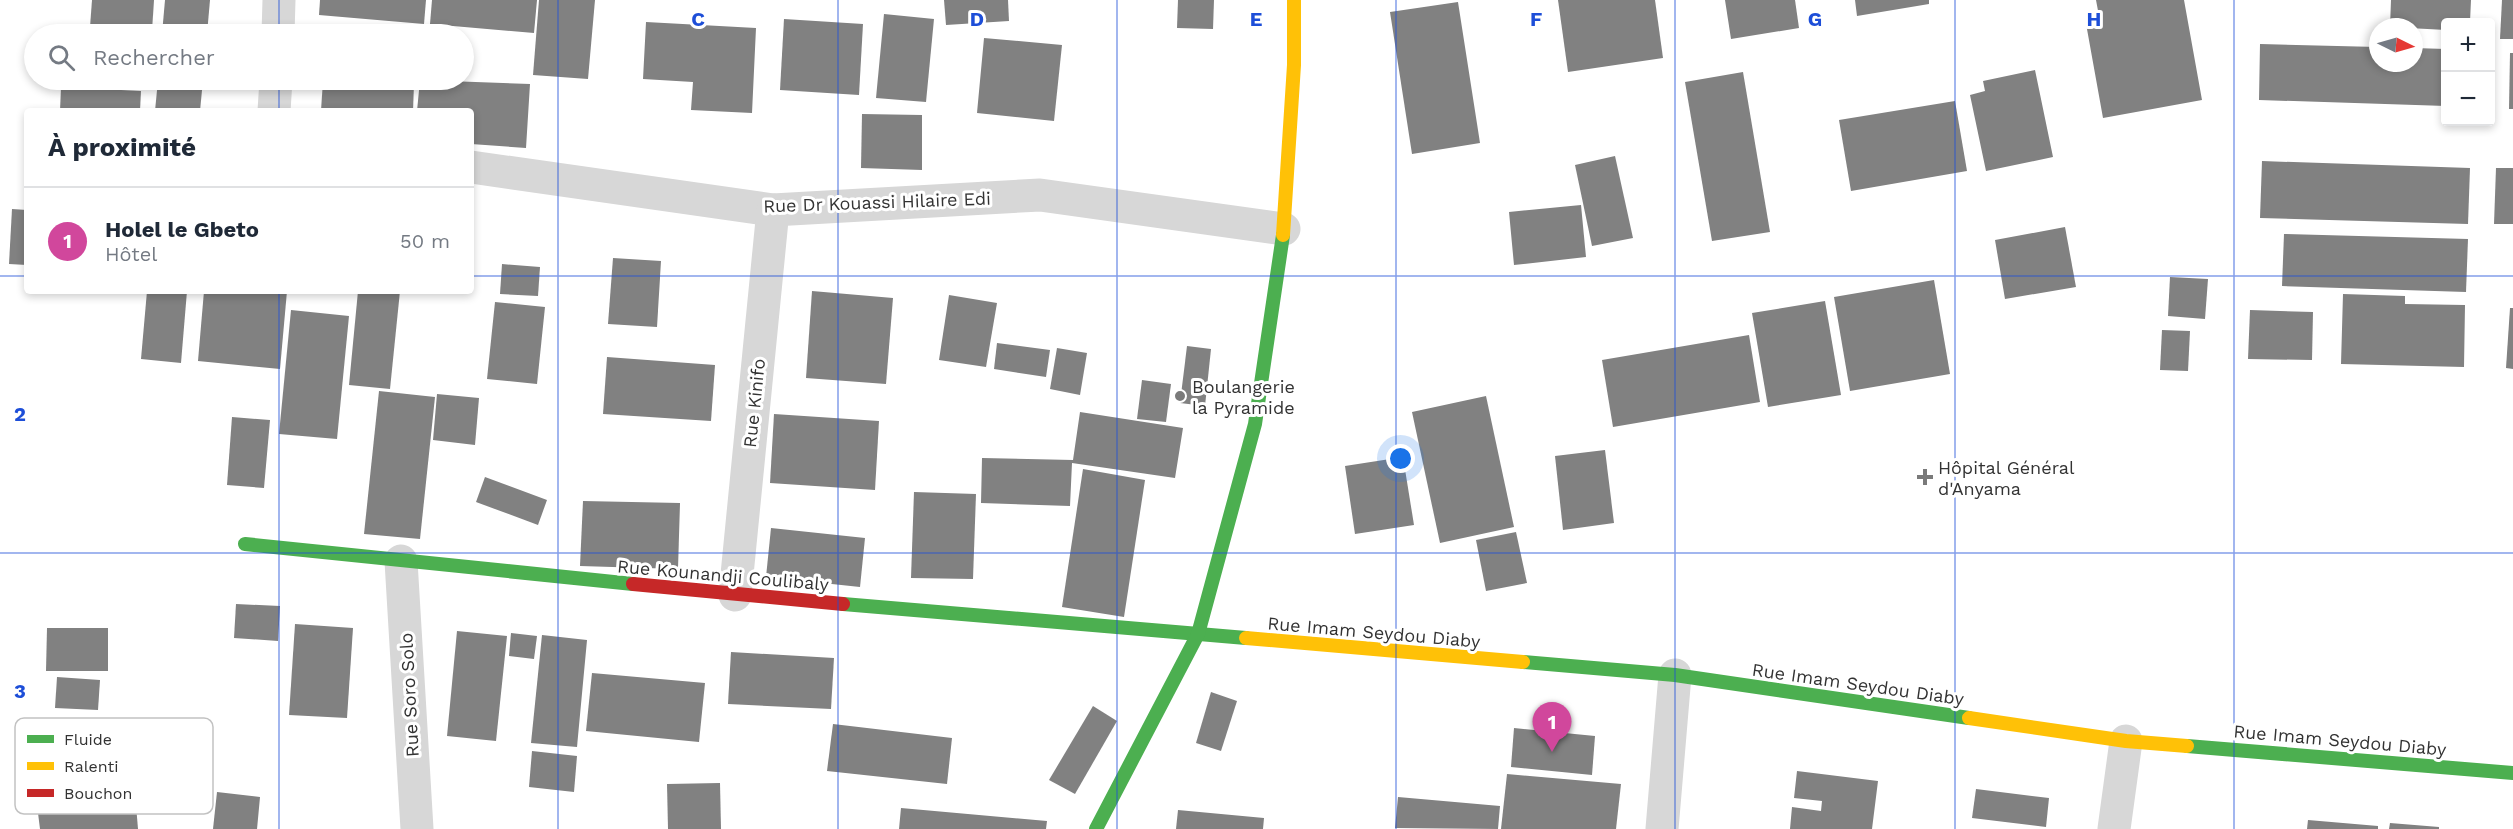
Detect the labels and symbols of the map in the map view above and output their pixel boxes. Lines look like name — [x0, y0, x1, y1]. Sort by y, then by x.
text: C — [691, 7, 705, 31]
text: D — [970, 7, 984, 31]
text: E — [1250, 7, 1262, 31]
text: F — [1530, 7, 1542, 31]
text: G — [1808, 7, 1822, 31]
text: H — [2087, 7, 2101, 31]
north arrow — [2369, 18, 2423, 72]
street label: Rue Dr Kouassi Hilaire Edi — [763, 188, 991, 216]
street label: Rue Kinifo — [739, 357, 769, 449]
place label: Boulangerie la Pyramide — [1192, 376, 1295, 418]
marker: Boulangerie la Pyramide — [1173, 389, 1187, 403]
text: 2 — [14, 402, 26, 426]
your location — [1386, 444, 1415, 473]
place label: Hôpital Général d'Anyama — [1938, 457, 2075, 499]
marker: Hôpital Général d'Anyama — [1916, 468, 1934, 486]
street label: Rue Kounandji Coulibaly — [616, 555, 830, 595]
street label: Rue Imam Seydou Diaby — [1267, 612, 1482, 652]
street label: Rue Soro Solo — [395, 632, 423, 758]
street label: Rue Imam Seydou Diaby — [1751, 659, 1966, 709]
text: 3 — [14, 679, 26, 703]
pin: 1 — [1532, 702, 1572, 752]
legend — [15, 718, 213, 814]
street label: Rue Imam Seydou Diaby — [2233, 720, 2448, 760]
text: Fluide — [64, 730, 112, 749]
text: Ralenti — [64, 757, 119, 776]
text: Bouchon — [64, 784, 132, 803]

